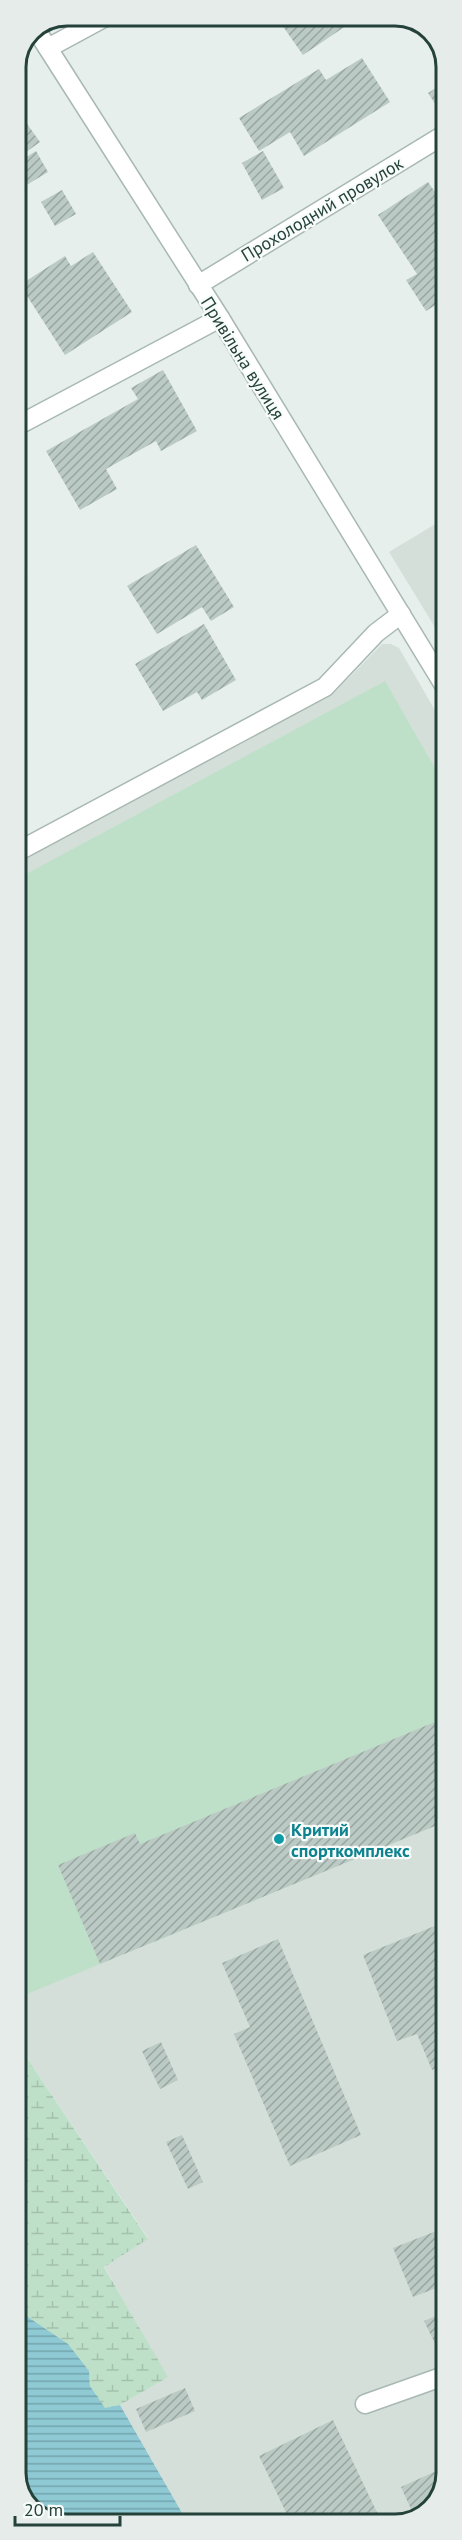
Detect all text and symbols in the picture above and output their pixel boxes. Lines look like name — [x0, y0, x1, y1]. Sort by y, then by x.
street label: Прохолодний провулок — [237, 151, 408, 267]
street label: Привільна вулиця — [196, 292, 290, 424]
place label: Критий спорткомплекс — [291, 1818, 410, 1862]
marker: Критий спорткомплекс — [272, 1832, 286, 1846]
scale bar — [15, 2489, 120, 2527]
text: 20 m — [24, 2498, 63, 2521]

